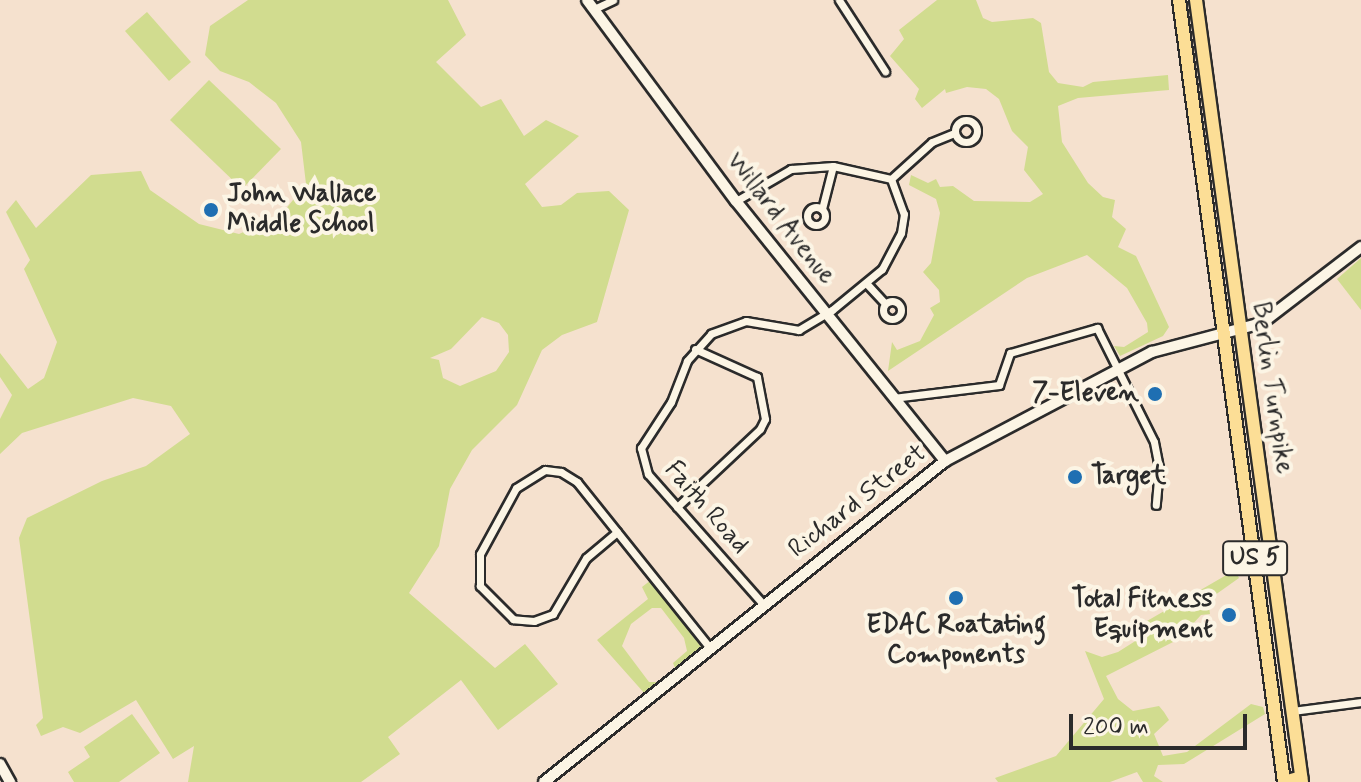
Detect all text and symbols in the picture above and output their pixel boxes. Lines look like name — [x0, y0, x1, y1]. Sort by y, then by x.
street label: Willard Avenue — [717, 144, 843, 294]
place label: John Wallace Middle School — [227, 179, 376, 240]
marker: John Wallace Middle School — [202, 201, 220, 219]
street label: Berlin Turnpike — [1244, 300, 1298, 476]
place label: 7-Eleven — [1032, 378, 1139, 410]
marker: 7-Eleven — [1146, 385, 1164, 403]
street label: Richard Street — [783, 439, 933, 565]
street label: Faith Road — [657, 455, 755, 561]
place label: Target — [1091, 461, 1166, 493]
marker: Target — [1066, 468, 1084, 486]
road number: US 5 — [1221, 538, 1289, 578]
place label: Total Fitness Equipment — [1073, 584, 1213, 646]
marker: EDAC Roatating Components — [947, 589, 965, 607]
marker: Total Fitness Equipment — [1220, 606, 1238, 624]
place label: EDAC Roatating Components — [869, 610, 1043, 672]
scale bar — [1073, 698, 1251, 748]
text: 200 m — [1083, 712, 1149, 743]

